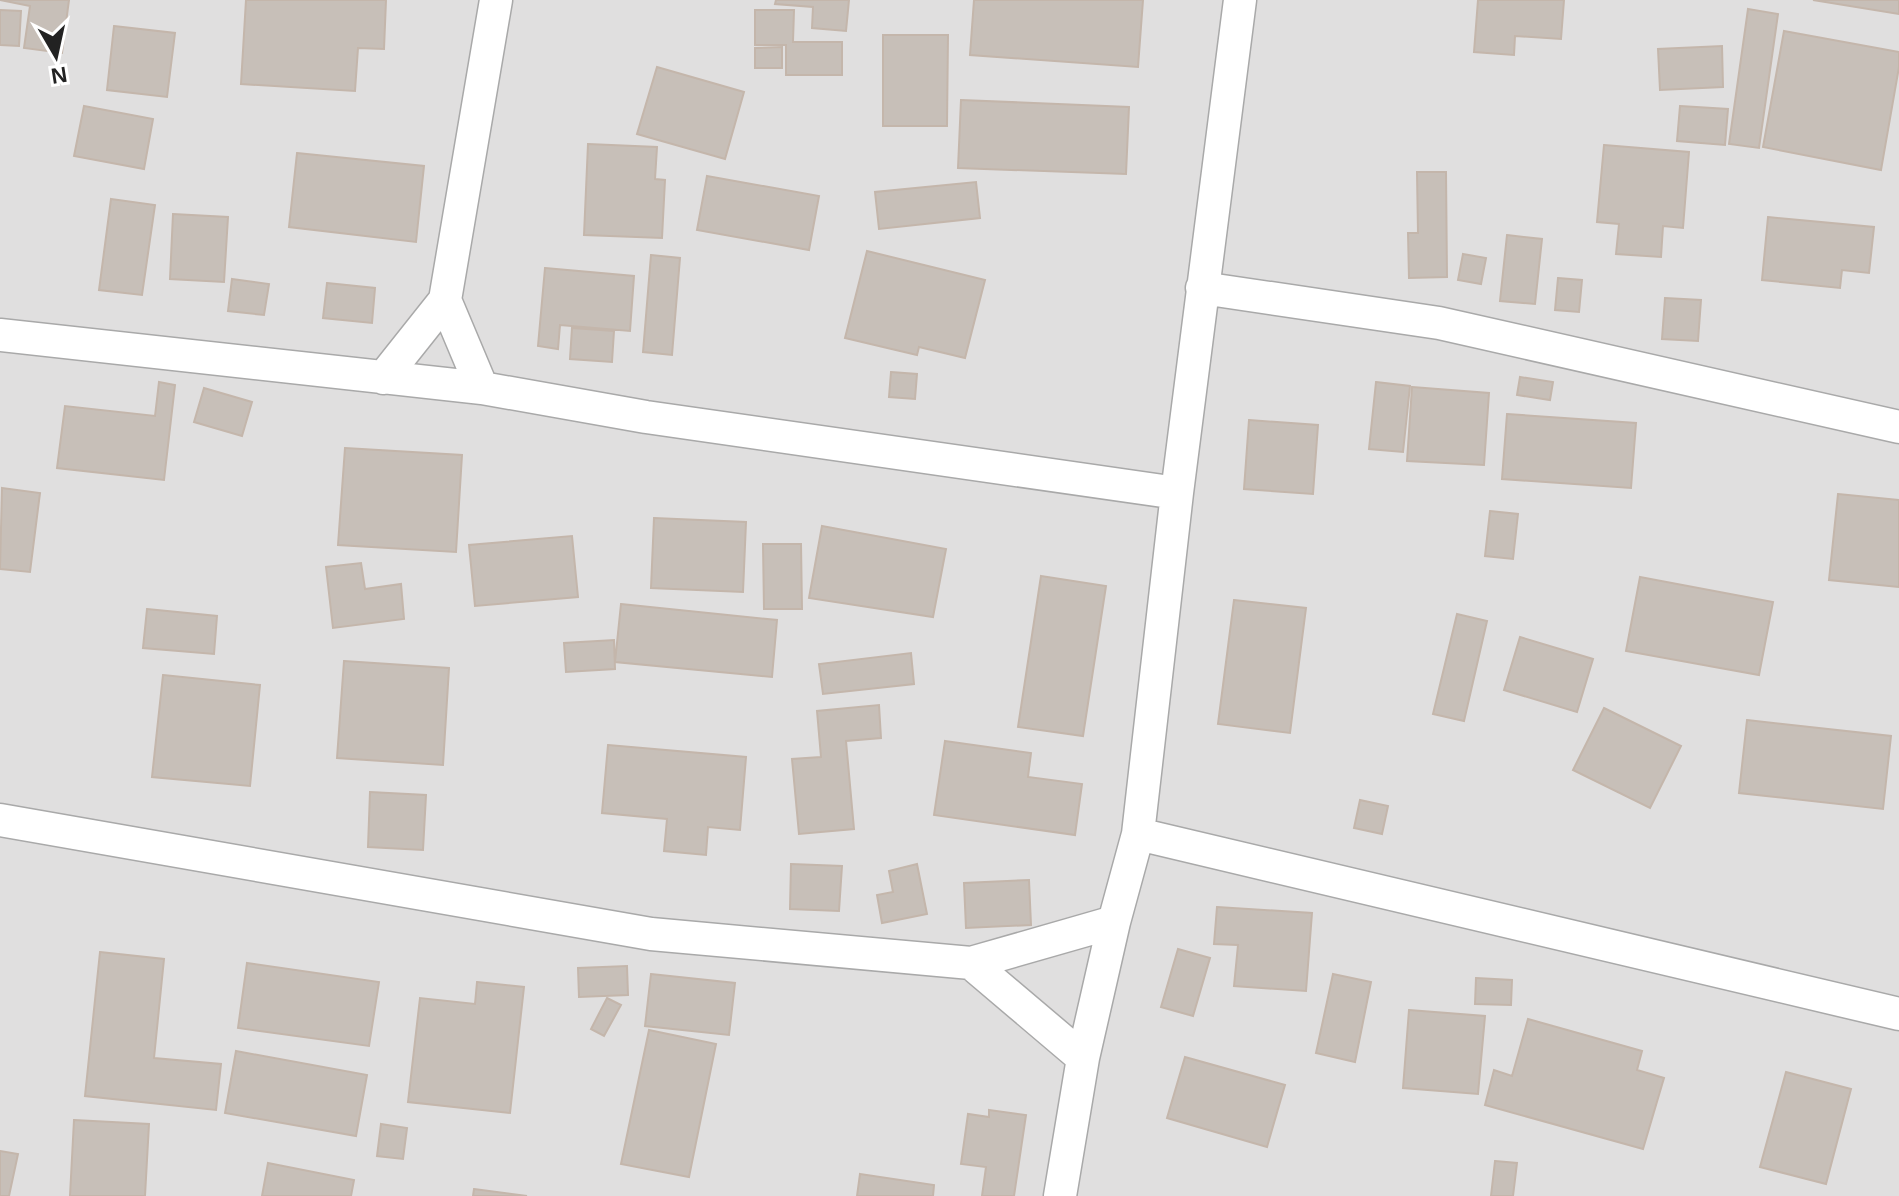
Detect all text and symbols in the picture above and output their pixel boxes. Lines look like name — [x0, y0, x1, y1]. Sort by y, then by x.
north arrow — [16, 16, 96, 96]
text: N — [49, 62, 69, 89]

